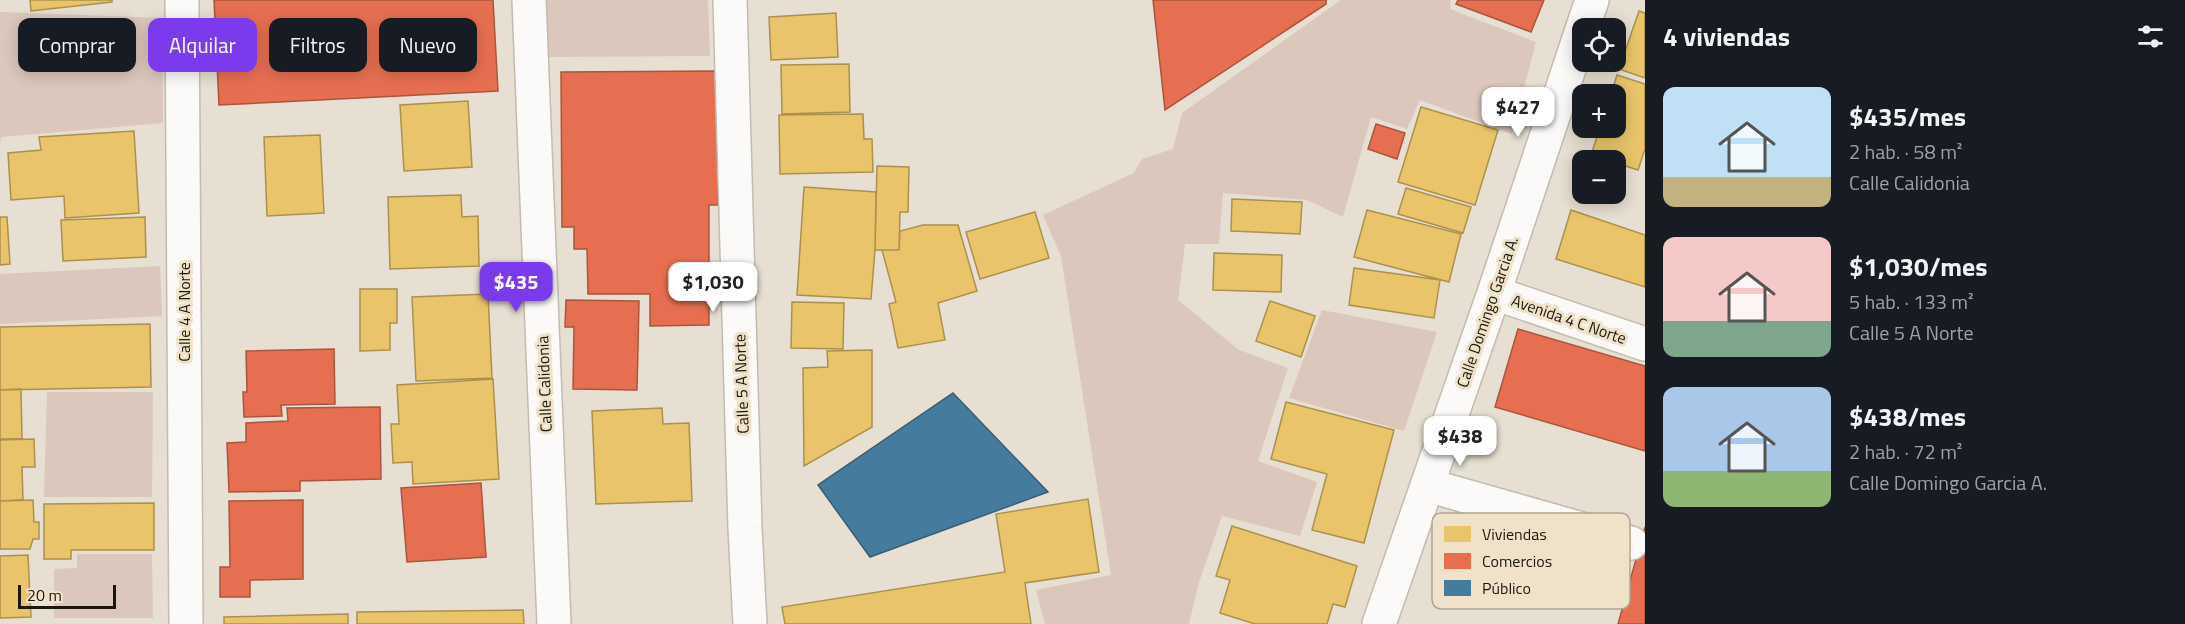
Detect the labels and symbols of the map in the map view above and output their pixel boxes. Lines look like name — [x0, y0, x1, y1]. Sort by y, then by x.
pin: $427 — [1482, 87, 1554, 138]
street label: Calle Domingo Garcia A. — [1450, 233, 1524, 391]
street label: Calle 4 A Norte — [172, 262, 196, 362]
pin: $435 — [480, 262, 552, 313]
pin: $1,030 — [664, 262, 762, 313]
street label: Avenida 4 C Norte — [1508, 288, 1630, 350]
street label: Calle 5 A Norte — [727, 334, 755, 434]
street label: Calle Calidonia — [530, 335, 558, 433]
pin: $438 — [1424, 416, 1496, 467]
legend — [1432, 513, 1630, 609]
text: Viviendas — [1482, 522, 1547, 546]
text: Comercios — [1482, 549, 1552, 573]
text: Público — [1482, 576, 1531, 600]
scale bar — [18, 582, 116, 610]

